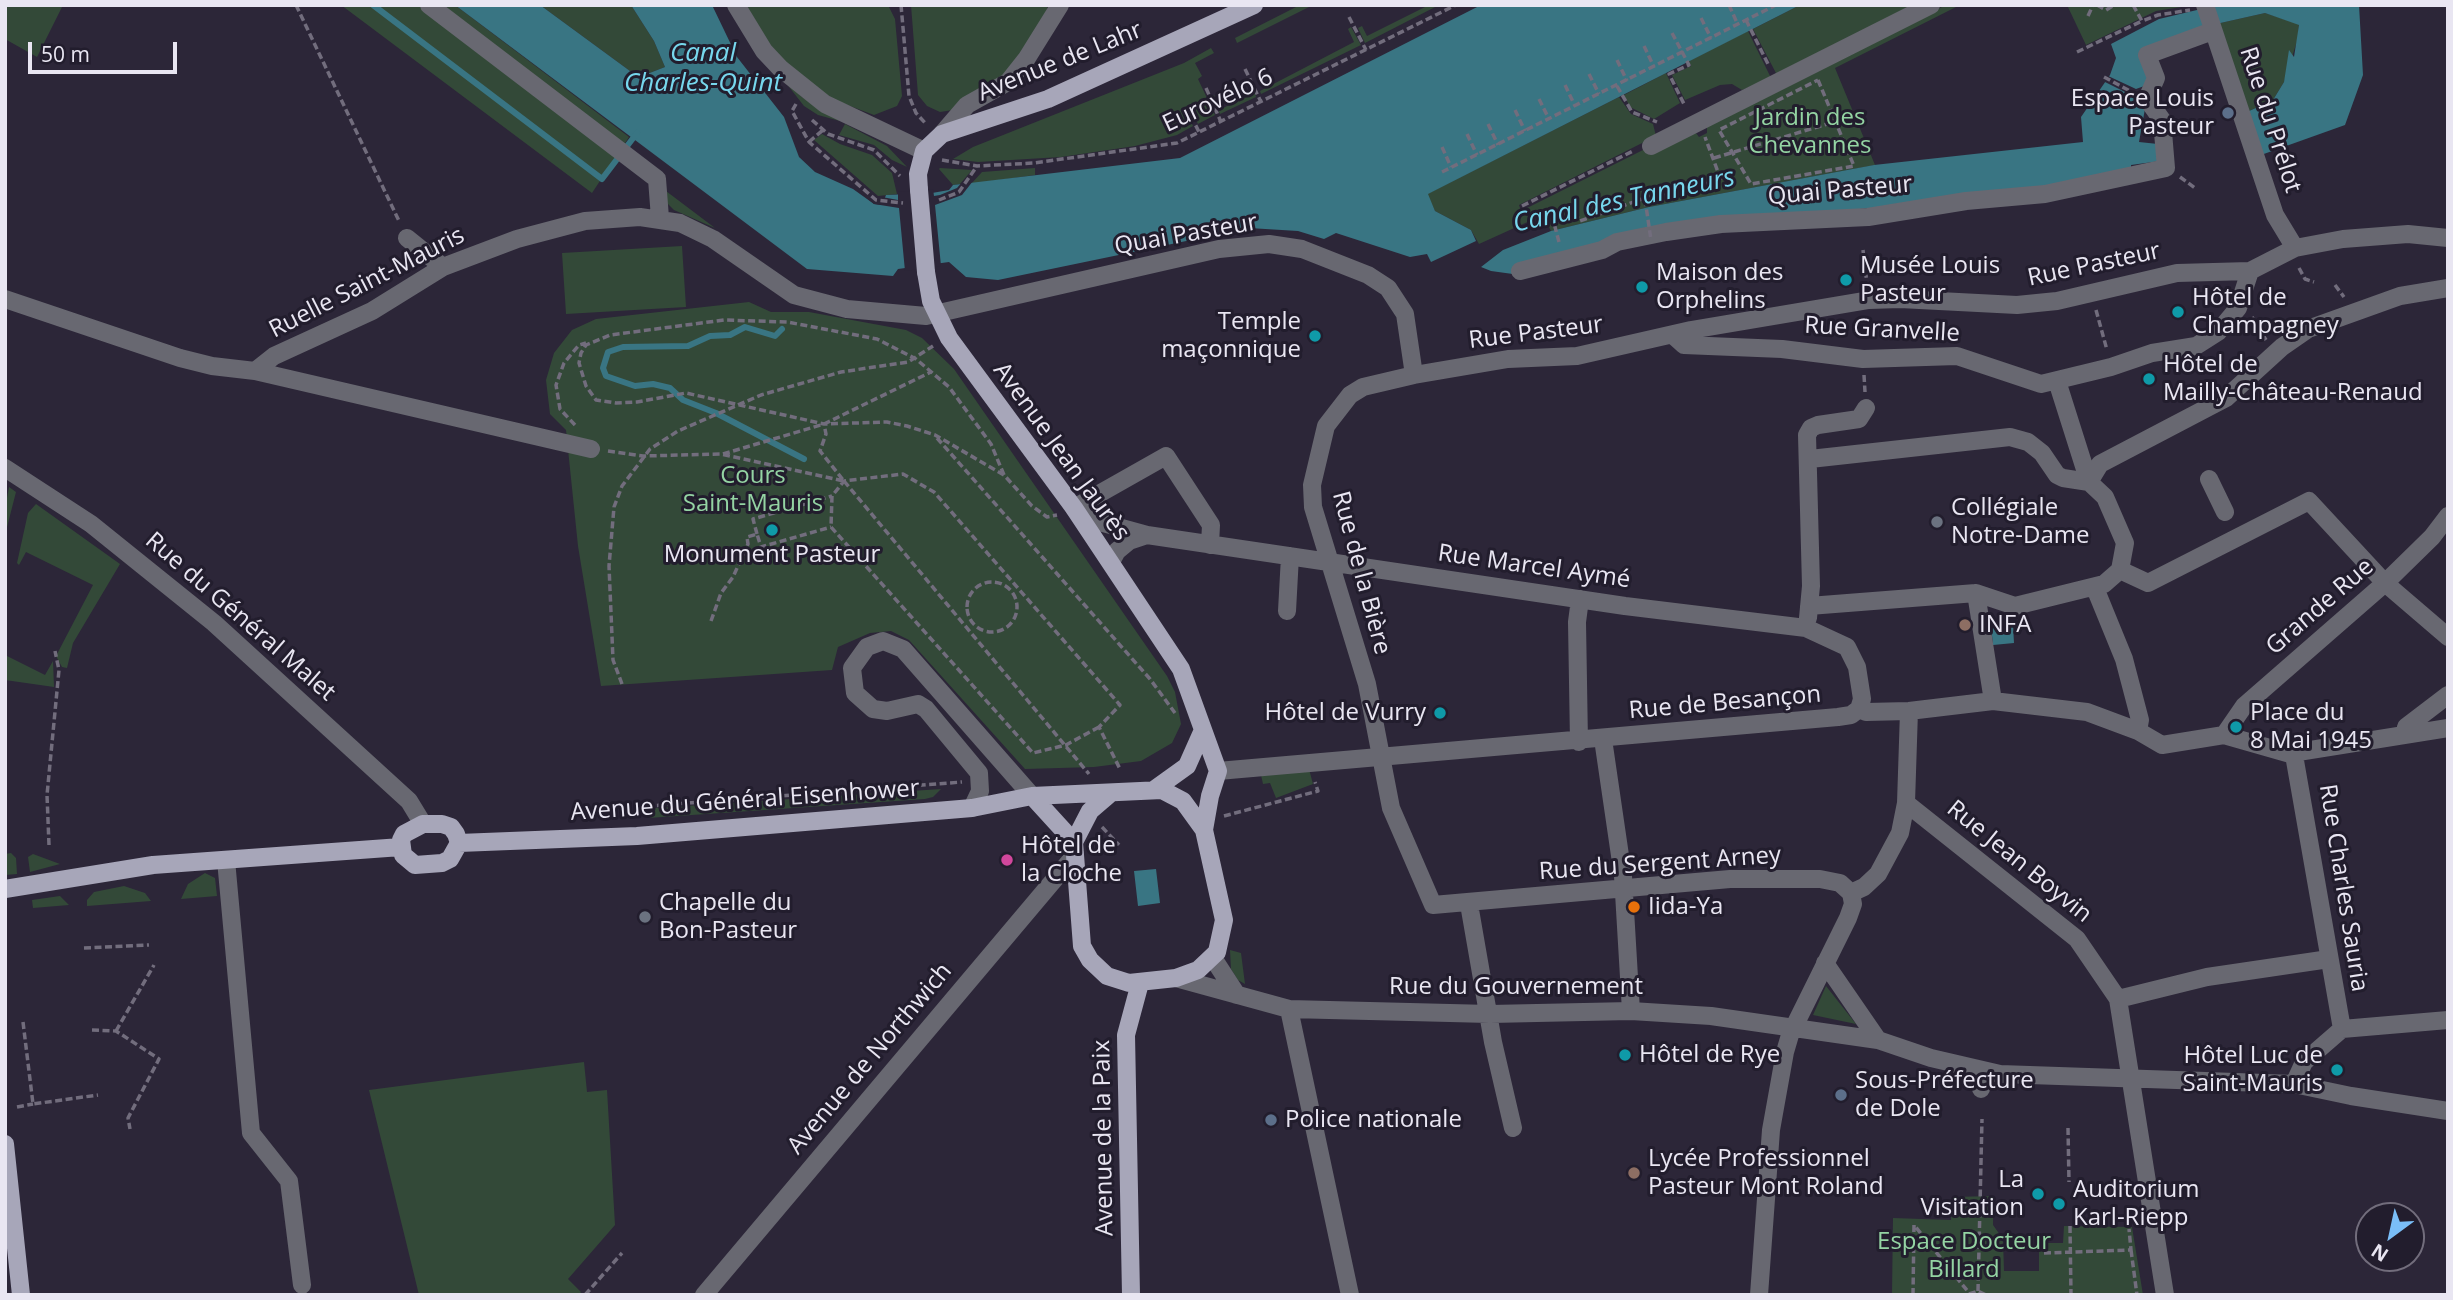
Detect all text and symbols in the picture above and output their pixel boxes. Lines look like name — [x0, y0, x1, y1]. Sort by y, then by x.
street label: Avenue de Lahr — [974, 16, 1146, 108]
scale bar — [32, 28, 180, 72]
water label: Canal Charles-Quint — [624, 38, 782, 100]
text: 50 m — [41, 40, 90, 68]
street label: Rue du Prélot — [2233, 43, 2307, 197]
street label: Eurovélo 6 — [1158, 63, 1278, 139]
place label: Espace Louis Pasteur — [2071, 85, 2214, 141]
park label: Jardin des Chevannes — [1749, 104, 1871, 160]
marker: Espace Louis Pasteur — [2220, 105, 2236, 121]
water label: Canal des Tanneurs — [1510, 162, 1738, 240]
street label: Quai Pasteur — [1767, 170, 1913, 212]
street label: Quai Pasteur — [1112, 208, 1260, 262]
street label: Ruelle Saint-Mauris — [265, 221, 469, 345]
street label: Rue Pasteur — [2025, 237, 2163, 293]
place label: Musée Louis Pasteur — [1860, 252, 2000, 308]
place label: Maison des Orphelins — [1656, 259, 1783, 315]
marker: Musée Louis Pasteur — [1838, 272, 1854, 288]
marker: Maison des Orphelins — [1634, 279, 1650, 295]
place label: Hôtel de Champagney — [2192, 284, 2339, 340]
marker: Hôtel de Champagney — [2170, 304, 2186, 320]
place label: Temple maçonnique — [1161, 308, 1301, 364]
street label: Rue Pasteur — [1467, 310, 1605, 356]
street label: Rue Granvelle — [1804, 312, 1960, 348]
marker: Temple maçonnique — [1307, 328, 1323, 344]
place label: Hôtel de Mailly-Château-Renaud — [2163, 351, 2423, 407]
street label: Avenue Jean Jaurès — [987, 357, 1135, 547]
marker: Hôtel de Mailly-Château-Renaud — [2141, 371, 2157, 387]
park label: Cours Saint-Mauris — [683, 462, 823, 518]
street label: Rue de la Bière — [1325, 488, 1397, 658]
place label: Collégiale Notre-Dame — [1951, 494, 2090, 550]
marker: Collégiale Notre-Dame — [1929, 514, 1945, 530]
marker: Monument Pasteur — [764, 522, 780, 538]
street label: Rue du Général Malet — [139, 527, 341, 707]
street label: Rue Marcel Aymé — [1436, 539, 1632, 595]
place label: Monument Pasteur — [664, 541, 880, 569]
street label: Grande Rue — [2260, 553, 2380, 661]
place label: INFA — [1979, 611, 2031, 639]
marker: INFA — [1957, 617, 1973, 633]
street label: Rue de Besançon — [1628, 680, 1822, 726]
place label: Hôtel de Vurry — [1264, 699, 1426, 727]
place label: Place du 8 Mai 1945 — [2250, 699, 2372, 755]
marker: Hôtel de Vurry — [1432, 705, 1448, 721]
marker: Place du 8 Mai 1945 — [2228, 719, 2244, 735]
street label: Avenue du Général Eisenhower — [569, 774, 921, 828]
street label: Rue Charles Sauria — [2312, 782, 2374, 994]
street label: Rue Jean Boyvin — [1941, 795, 2097, 929]
place label: Hôtel de la Cloche — [1021, 832, 1122, 888]
street label: Rue du Sergent Arney — [1538, 841, 1782, 887]
marker: Hôtel de la Cloche — [999, 852, 1015, 868]
place label: Chapelle du Bon-Pasteur — [659, 889, 797, 945]
place label: Iida-Ya — [1648, 893, 1723, 921]
marker: Iida-Ya — [1626, 899, 1642, 915]
marker: Chapelle du Bon-Pasteur — [637, 909, 653, 925]
street label: Avenue de Northwich — [782, 958, 958, 1160]
street label: Rue du Gouvernement — [1389, 973, 1643, 1001]
street label: Avenue de la Paix — [1088, 1040, 1120, 1236]
place label: Hôtel de Rye — [1639, 1041, 1780, 1069]
place label: Hôtel Luc de Saint-Mauris — [2183, 1042, 2323, 1098]
marker: Hôtel de Rye — [1617, 1047, 1633, 1063]
marker: Hôtel Luc de Saint-Mauris — [2329, 1062, 2345, 1078]
place label: Sous-Préfecture de Dole — [1855, 1067, 2034, 1123]
marker: Sous-Préfecture de Dole — [1833, 1087, 1849, 1103]
place label: Police nationale — [1285, 1106, 1462, 1134]
marker: Police nationale — [1263, 1112, 1279, 1128]
place label: Lycée Professionnel Pasteur Mont Roland — [1648, 1145, 1884, 1201]
marker: Lycée Professionnel Pasteur Mont Roland — [1626, 1165, 1642, 1181]
place label: La Visitation — [1920, 1166, 2024, 1222]
place label: Auditorium Karl-Riepp — [2073, 1176, 2199, 1232]
marker: La Visitation — [2030, 1186, 2046, 1202]
marker: Auditorium Karl-Riepp — [2051, 1196, 2067, 1212]
north arrow — [2355, 1202, 2425, 1272]
park label: Espace Docteur Billard — [1877, 1228, 2051, 1284]
text: N — [2366, 1238, 2393, 1268]

